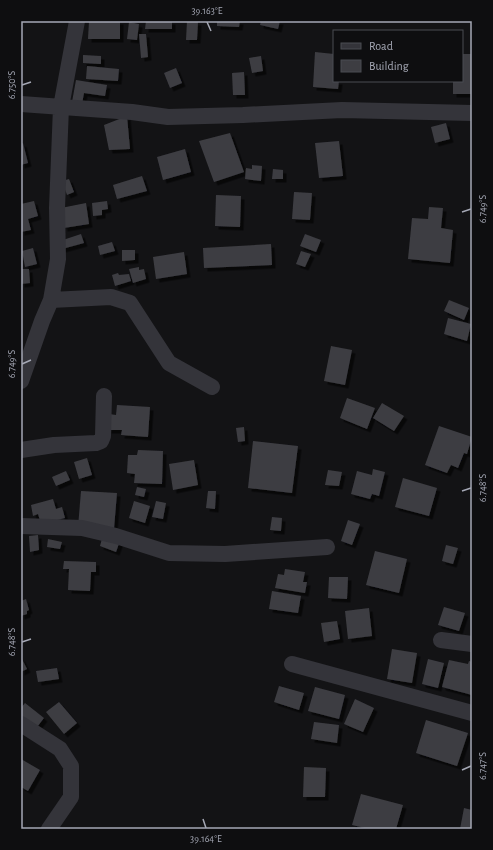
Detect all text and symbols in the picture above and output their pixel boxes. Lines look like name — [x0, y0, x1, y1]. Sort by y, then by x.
text: 39.163°E — [191, 6, 223, 16]
legend — [333, 30, 463, 82]
text: Road — [369, 40, 393, 52]
text: Building — [369, 60, 409, 72]
text: 6.750°S — [7, 71, 17, 99]
text: 6.749°S — [478, 195, 488, 223]
text: 6.749°S — [7, 350, 17, 378]
text: 6.748°S — [478, 474, 488, 502]
text: 6.748°S — [7, 628, 17, 656]
text: 6.747°S — [478, 752, 488, 780]
text: 39.164°E — [190, 834, 222, 844]

